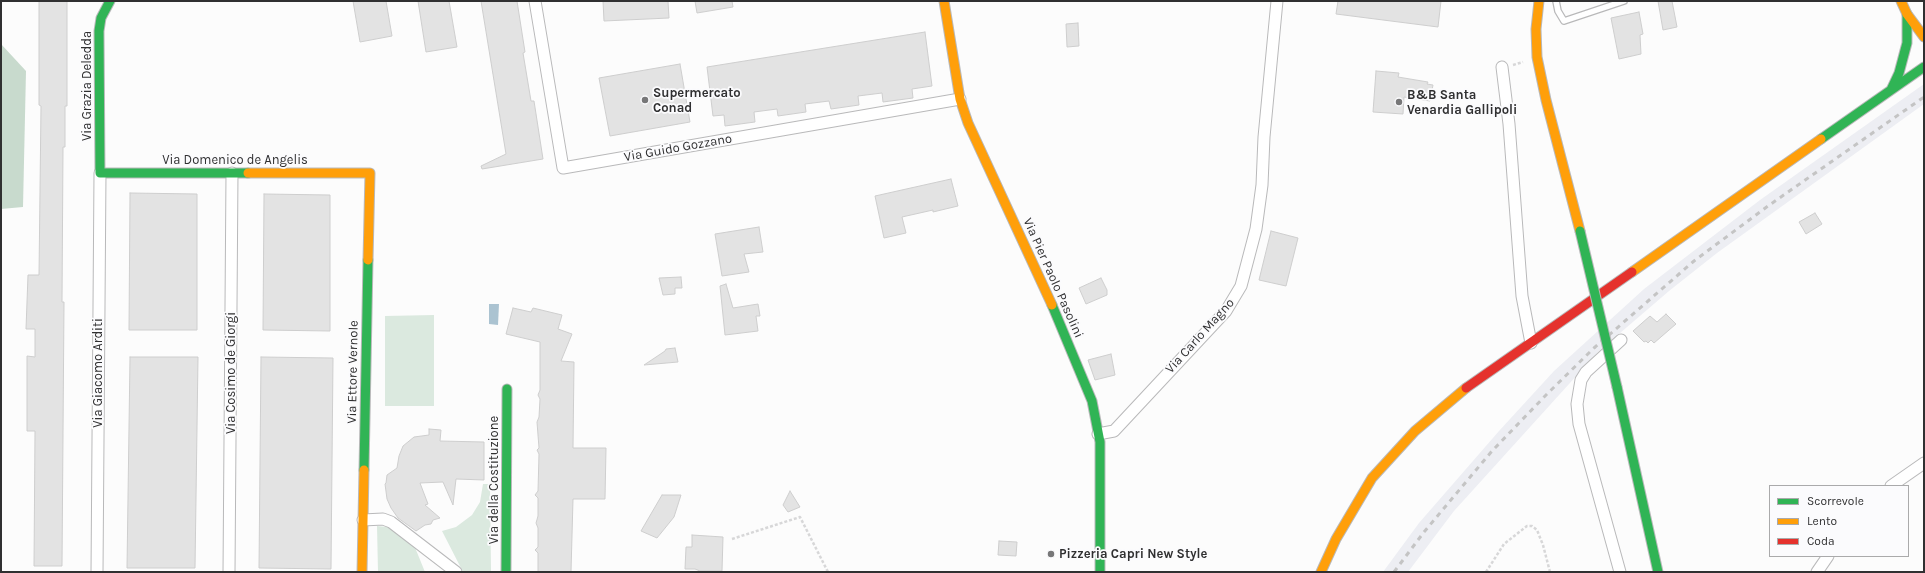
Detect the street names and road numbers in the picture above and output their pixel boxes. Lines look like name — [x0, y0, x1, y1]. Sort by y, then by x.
street label: Via Grazia Deledda — [79, 31, 95, 141]
street label: Via Guido Gozzano — [623, 131, 733, 165]
street label: Via Domenico de Angelis — [162, 152, 308, 168]
street label: Via Pier Paolo Pasolini — [1019, 216, 1087, 340]
street label: Via Carlo Magno — [1162, 295, 1238, 377]
street label: Via Cosimo de Giorgi — [223, 312, 239, 434]
street label: Via Giacomo Arditi — [90, 318, 106, 428]
street label: Via Ettore Vernole — [344, 320, 362, 424]
street label: Via della Costituzione — [486, 416, 502, 544]

